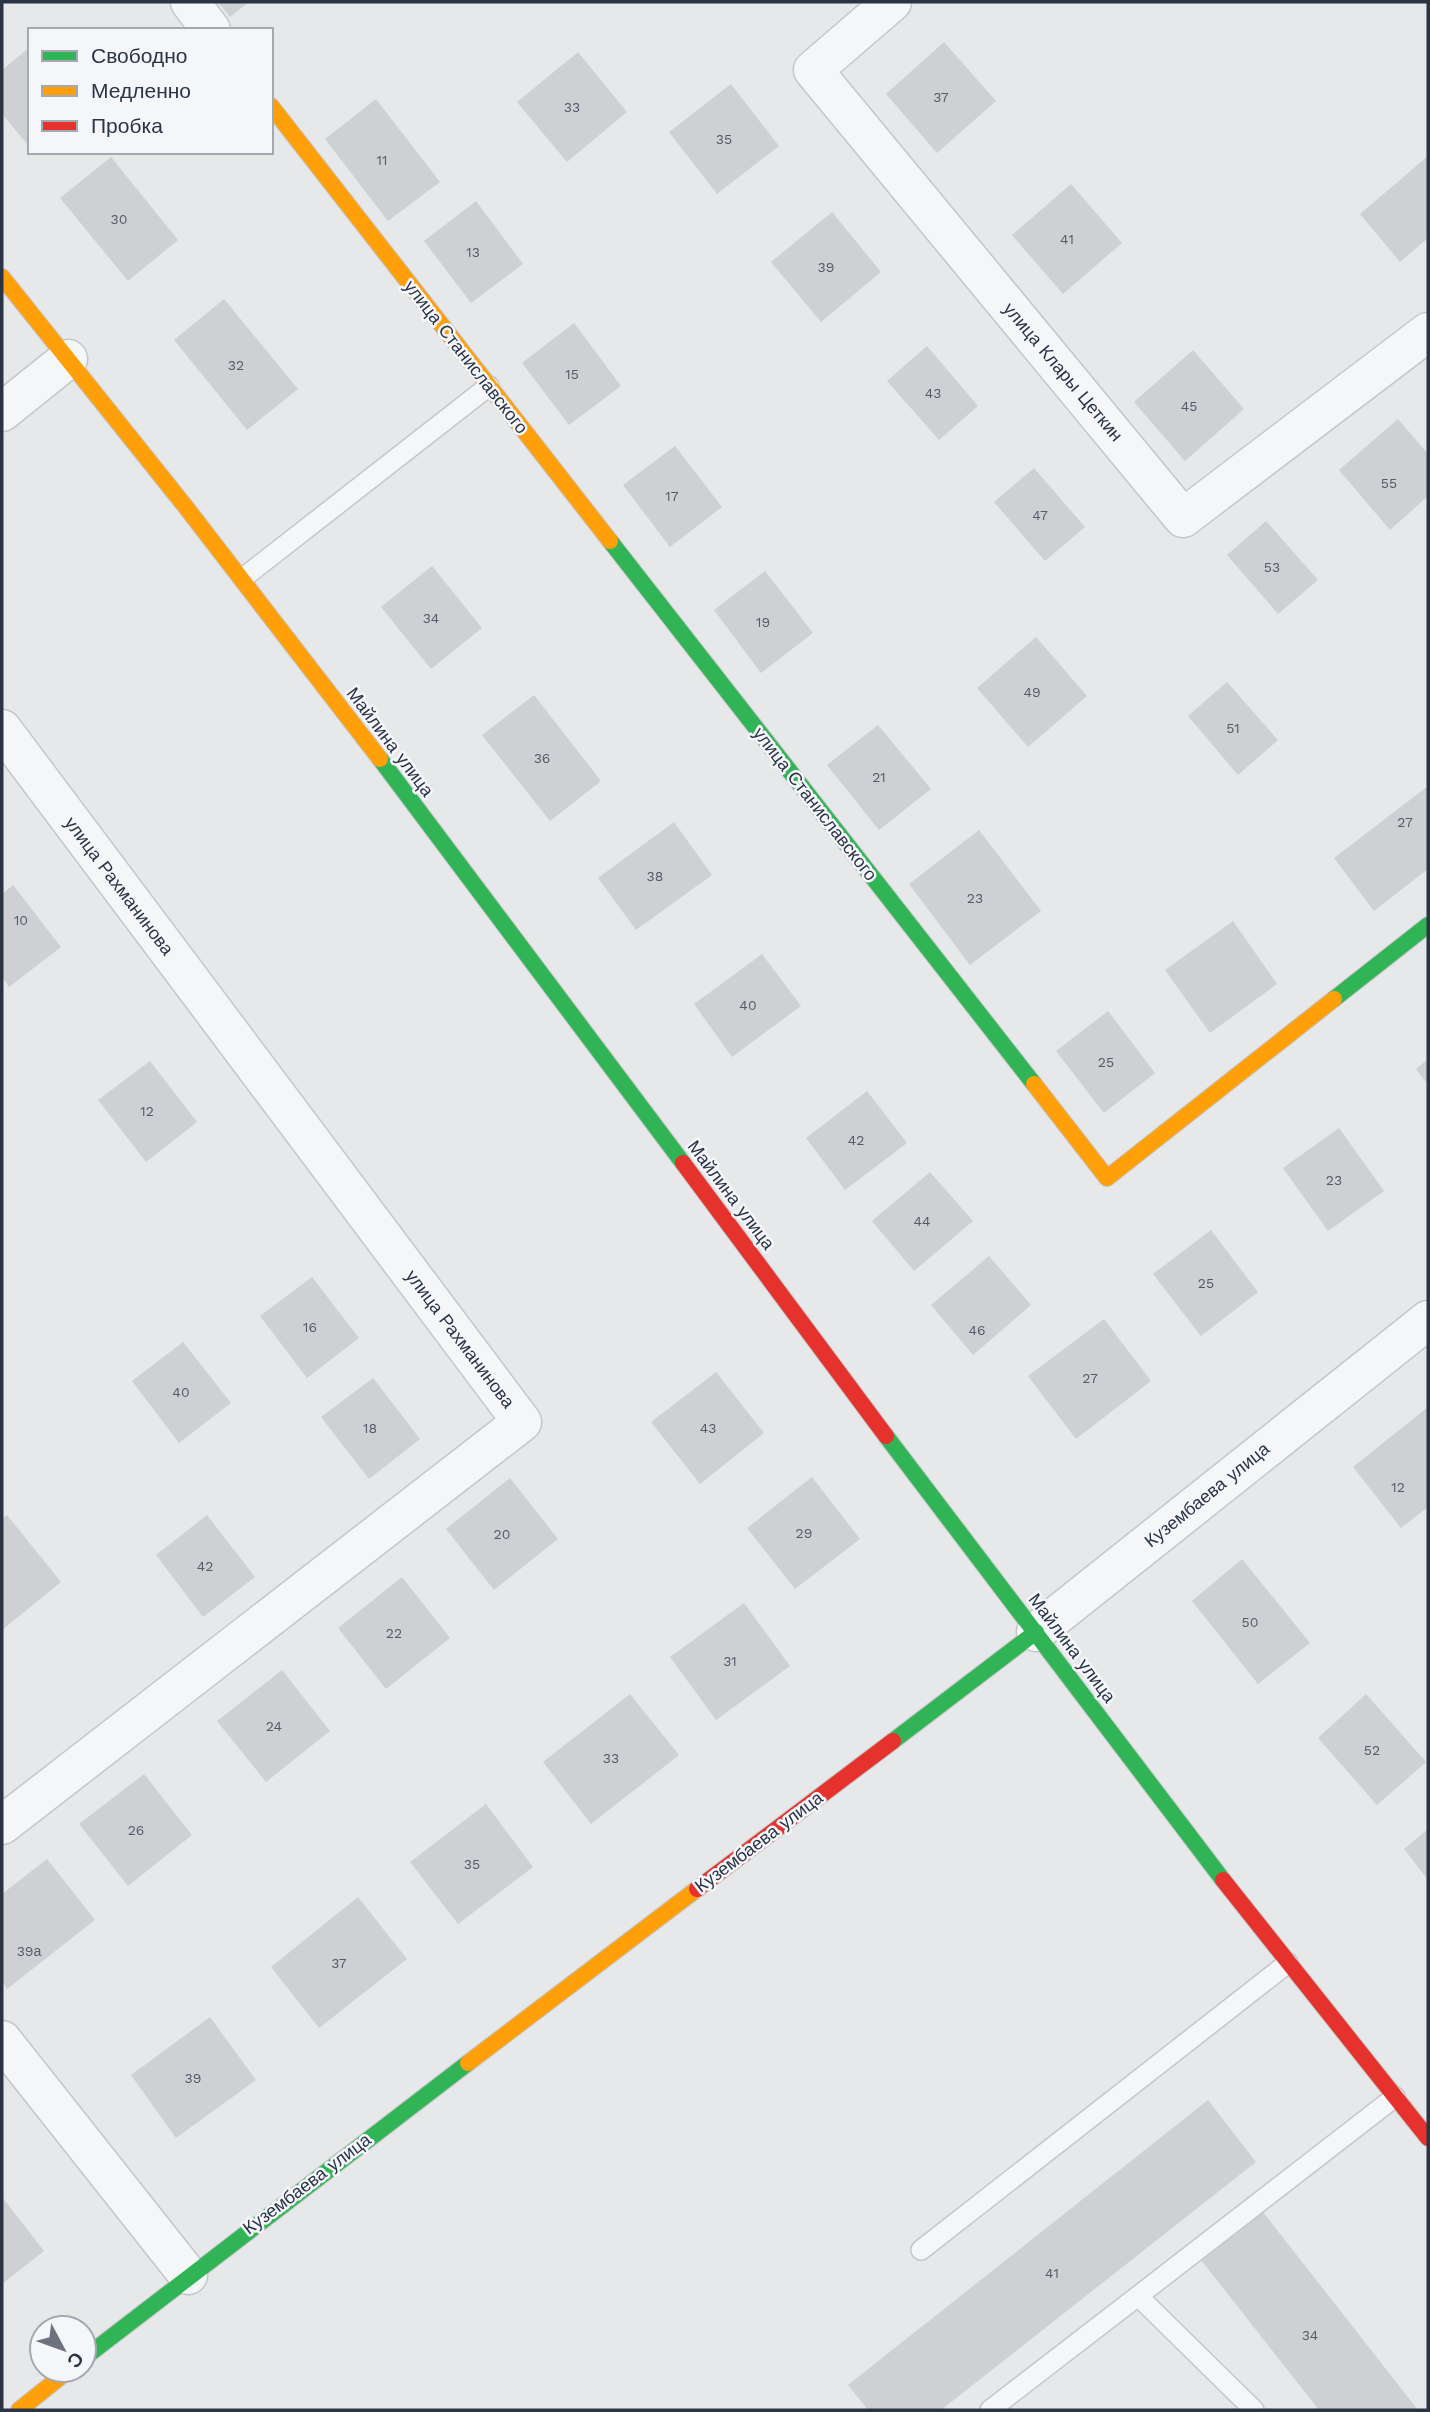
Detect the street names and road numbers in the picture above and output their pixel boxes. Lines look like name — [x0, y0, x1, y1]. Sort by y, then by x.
street label: улица Станиславского — [400, 276, 533, 438]
street label: улица Клары Цеткин — [999, 298, 1128, 445]
street label: Майлина улица — [342, 683, 439, 801]
street label: улица Станиславского — [749, 723, 882, 885]
street label: улица Рахманинова — [61, 812, 179, 960]
street label: Майлина улица — [683, 1136, 780, 1254]
street label: улица Рахманинова — [402, 1265, 520, 1413]
street label: Кузембаева улица — [1140, 1437, 1274, 1551]
street label: Майлина улица — [1024, 1589, 1121, 1707]
street label: Кузембаева улица — [691, 1786, 828, 1897]
street label: Кузембаева улица — [239, 2128, 376, 2239]

